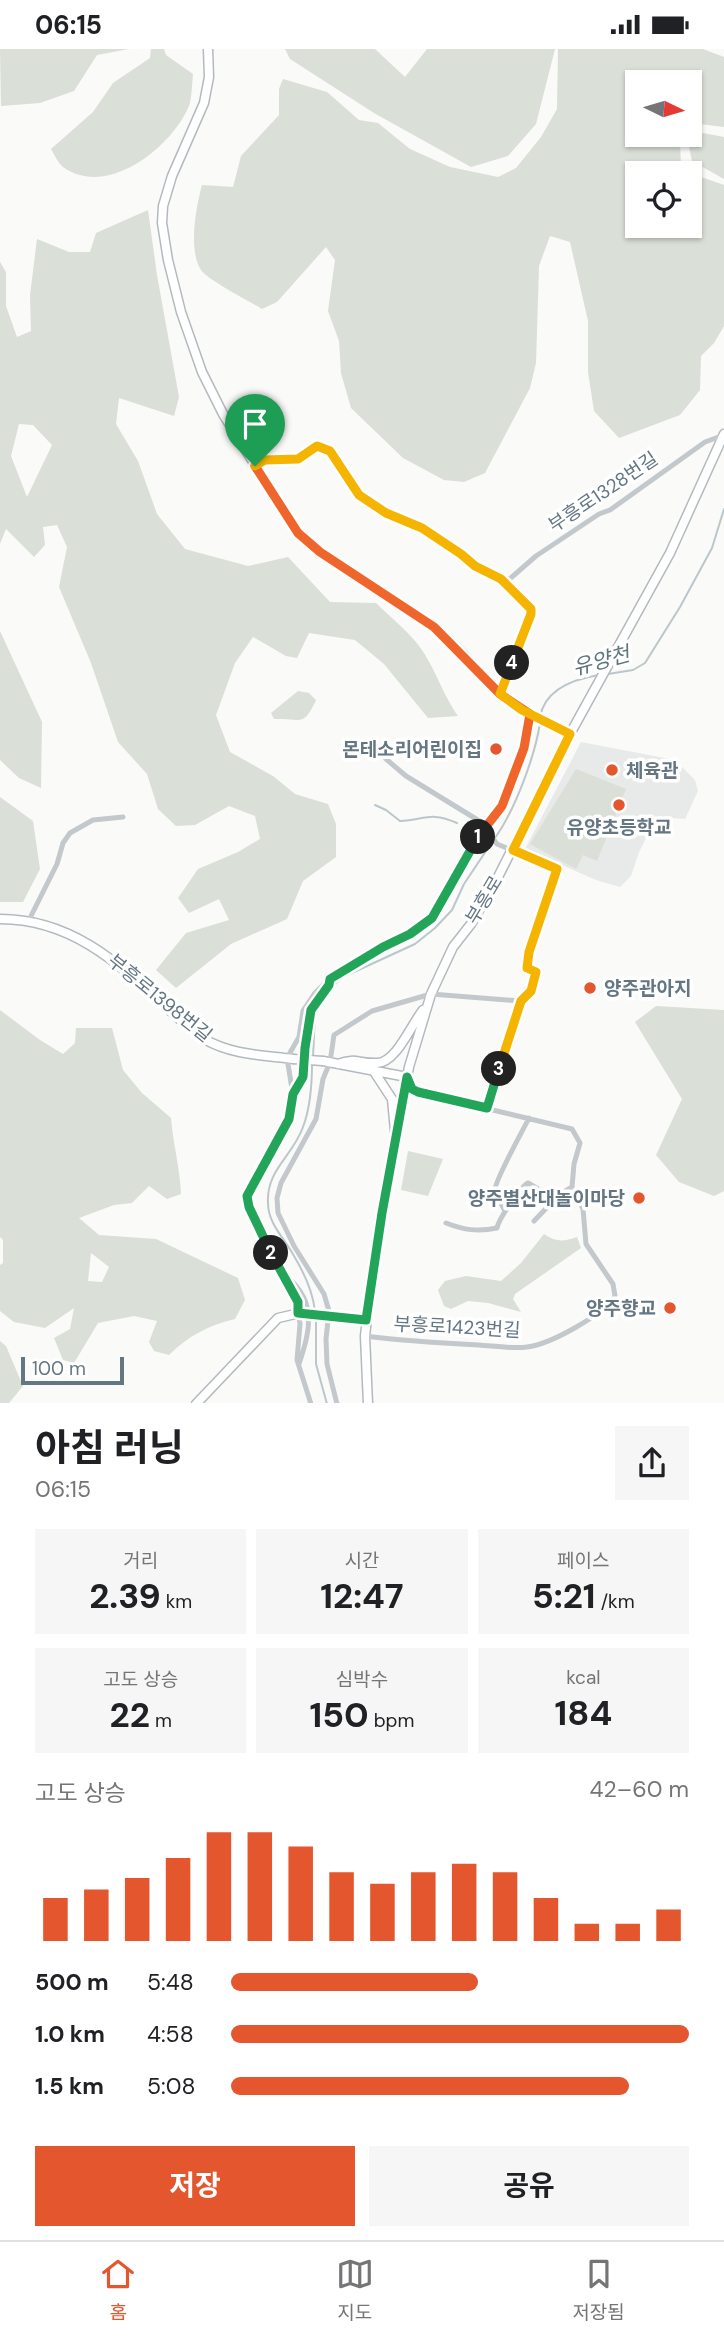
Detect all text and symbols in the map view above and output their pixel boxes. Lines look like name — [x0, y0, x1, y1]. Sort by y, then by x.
text: 06:15 — [35, 8, 102, 42]
north arrow — [625, 70, 702, 147]
map controls — [625, 70, 702, 238]
button: locate — [625, 161, 702, 238]
pin — [225, 394, 285, 466]
icon: arrive — [236, 405, 274, 443]
street label: 부흥로1328번길 — [543, 446, 663, 538]
water label: 유양천 — [569, 639, 635, 682]
pin: 4 — [494, 645, 530, 681]
text: 4 — [505, 650, 518, 675]
place label: 몬테소리어린이집 — [342, 737, 482, 762]
marker: 몬테소리어린이집 — [488, 741, 504, 757]
place label: 체육관 — [626, 758, 679, 783]
marker: 체육관 — [604, 762, 620, 778]
marker: 유양초등학교 — [611, 797, 627, 813]
place label: 유양초등학교 — [567, 815, 671, 840]
pin: 1 — [461, 819, 496, 855]
text: 1 — [474, 824, 481, 849]
street label: 부흥로 — [460, 871, 508, 929]
street label: 부흥로1398번길 — [103, 948, 217, 1048]
place label: 양주관아지 — [604, 976, 691, 1001]
marker: 양주관아지 — [582, 980, 598, 996]
pin: 3 — [482, 1051, 516, 1087]
text: 3 — [493, 1056, 504, 1081]
place label: 양주별산대놀이마당 — [468, 1186, 626, 1211]
marker: 양주별산대놀이마당 — [631, 1190, 647, 1206]
pin: 2 — [254, 1235, 288, 1271]
text: 2 — [265, 1240, 276, 1265]
place label: 양주향교 — [586, 1296, 656, 1321]
marker: 양주향교 — [662, 1300, 678, 1316]
street label: 부흥로1423번길 — [393, 1311, 521, 1343]
scale bar — [21, 1355, 124, 1386]
text: 100 m — [32, 1356, 86, 1381]
text: 아침 러닝 — [35, 1423, 184, 1473]
button: share — [615, 1426, 689, 1500]
text: 06:15 — [35, 1474, 91, 1504]
text: 거리 — [123, 1548, 158, 1573]
text: 시간 — [345, 1548, 379, 1573]
text: 페이스 — [557, 1548, 610, 1573]
text: 2.39 — [89, 1573, 161, 1619]
text: 12:47 — [320, 1573, 404, 1619]
text: 5:21 — [532, 1573, 596, 1619]
text: km — [161, 1589, 192, 1614]
text: /km — [596, 1589, 635, 1614]
text: kcal — [566, 1665, 600, 1690]
text: 고도 상승 — [103, 1667, 178, 1692]
text: 심박수 — [336, 1667, 388, 1692]
text: 184 — [554, 1690, 612, 1736]
text: 22 — [109, 1692, 150, 1738]
text: 150 — [310, 1692, 369, 1738]
text: m — [150, 1708, 172, 1733]
text: bpm — [369, 1708, 414, 1733]
text: 42–60 m — [590, 1774, 689, 1804]
text: 고도 상승 — [35, 1778, 126, 1808]
text: 500 m — [35, 1967, 109, 1997]
text: 5:48 — [147, 1967, 194, 1997]
text: 1.0 km — [35, 2019, 105, 2049]
text: 4:58 — [147, 2019, 194, 2049]
text: 1.5 km — [35, 2071, 104, 2101]
text: 5:08 — [147, 2071, 195, 2101]
button: 저장 — [35, 2146, 355, 2226]
button: 공유 — [369, 2146, 689, 2226]
tab: 홈 — [99, 2255, 137, 2325]
tab: 지도 — [336, 2255, 374, 2325]
tab: 저장됨 — [572, 2255, 625, 2325]

